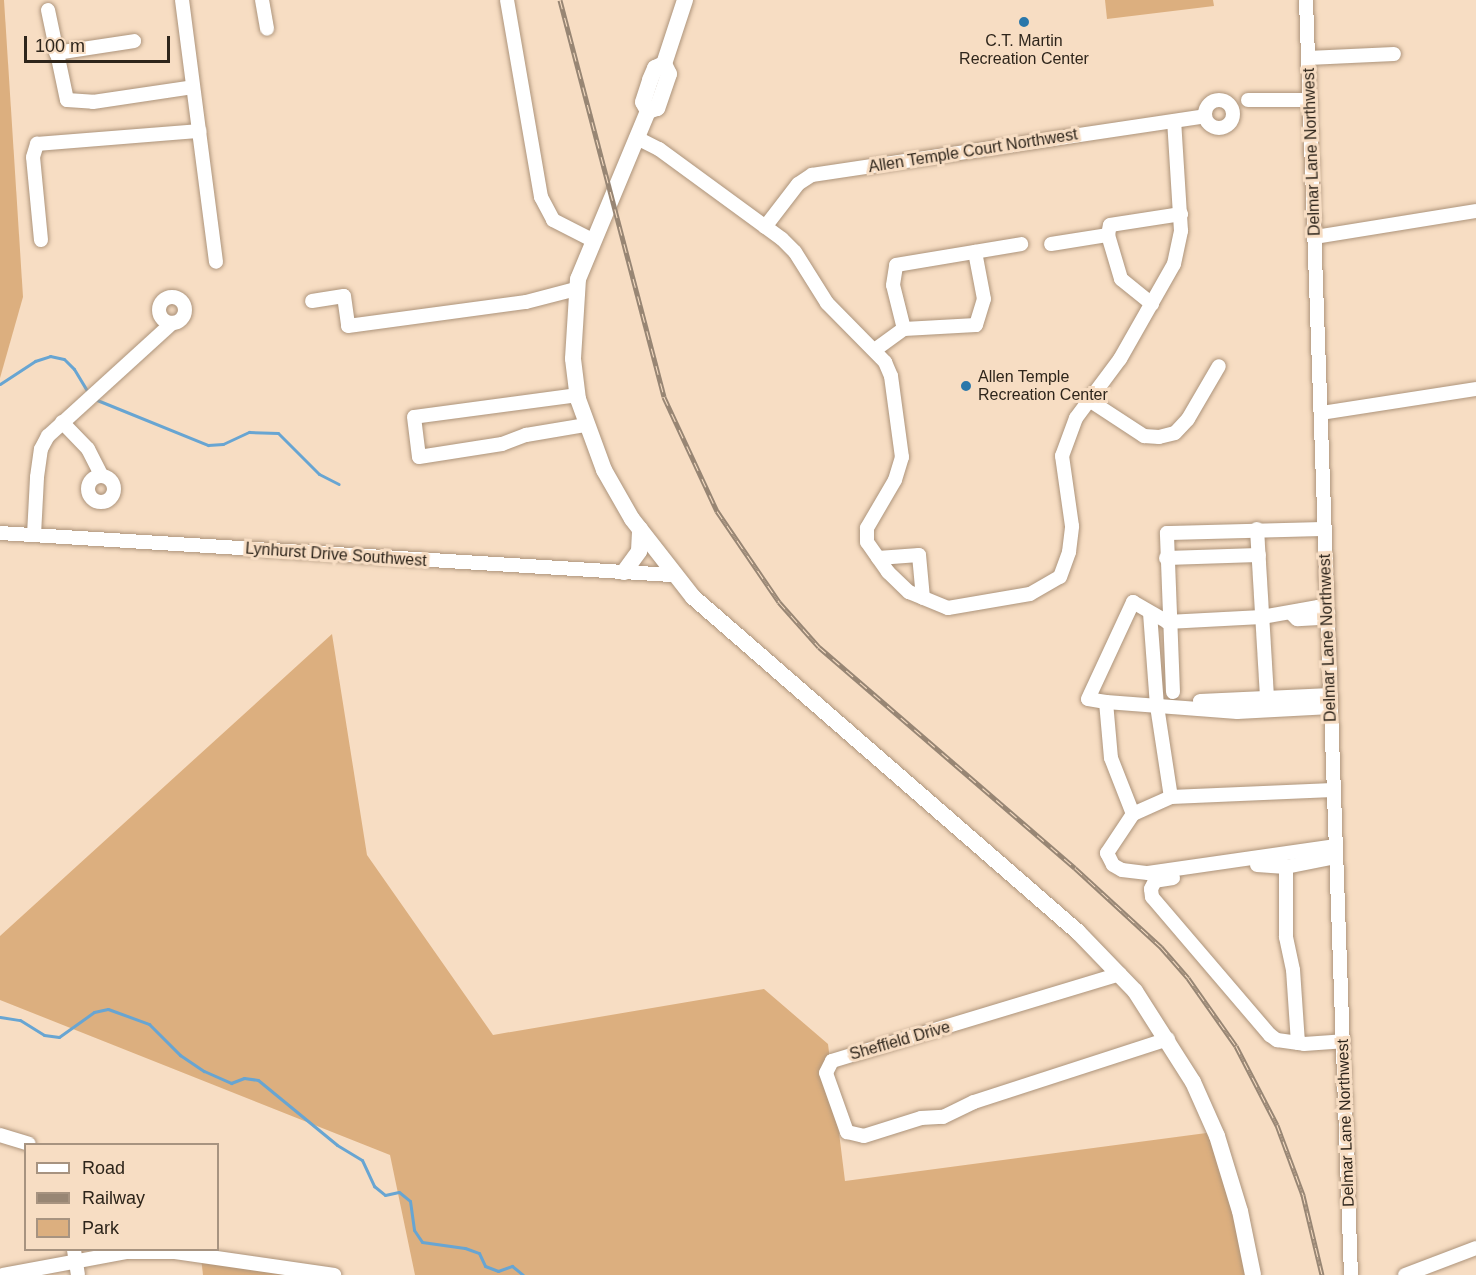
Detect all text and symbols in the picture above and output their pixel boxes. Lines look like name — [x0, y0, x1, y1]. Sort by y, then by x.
marker: C.T. Martin Recreation Center — [1017, 15, 1031, 29]
scale bar — [27, 24, 172, 62]
place label: C.T. Martin Recreation Center — [959, 31, 1089, 69]
text: 100 m — [35, 36, 85, 56]
street label: Delmar Lane Northwest — [1299, 68, 1325, 236]
street label: Allen Temple Court Northwest — [867, 125, 1079, 177]
place label: Allen Temple Recreation Center — [978, 367, 1108, 405]
marker: Allen Temple Recreation Center — [959, 379, 973, 393]
street label: Lynhurst Drive Southwest — [245, 539, 427, 571]
street label: Delmar Lane Northwest — [1315, 554, 1341, 722]
street label: Sheffield Drive — [847, 1017, 953, 1065]
street label: Delmar Lane Northwest — [1333, 1039, 1359, 1207]
legend — [24, 1143, 219, 1251]
text: Road — [82, 1158, 125, 1178]
text: Railway — [82, 1188, 145, 1208]
text: Park — [82, 1218, 119, 1238]

